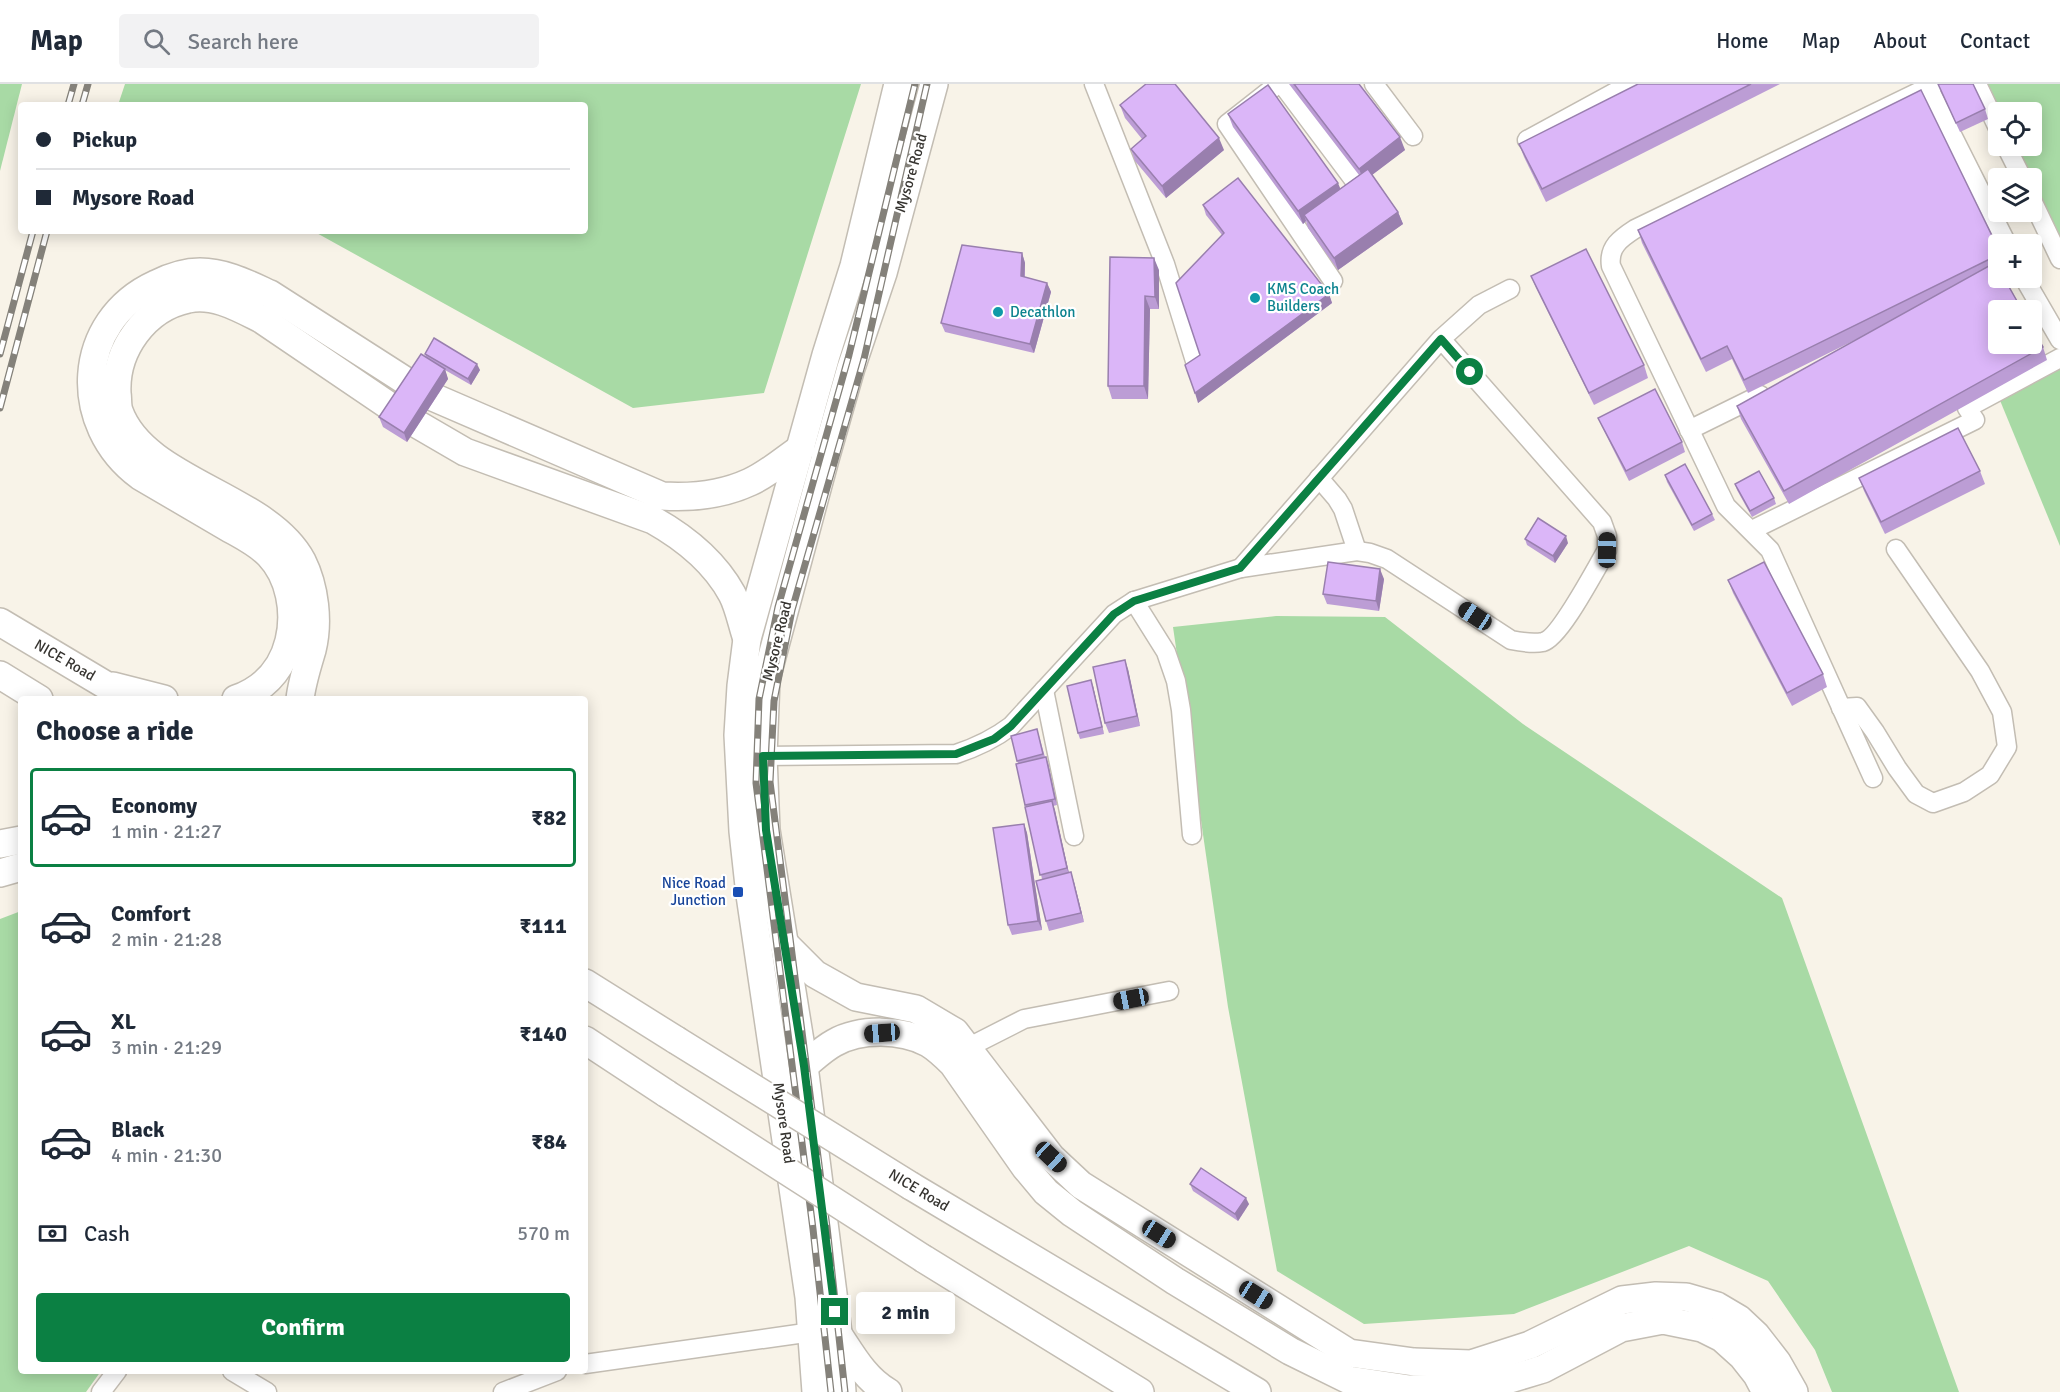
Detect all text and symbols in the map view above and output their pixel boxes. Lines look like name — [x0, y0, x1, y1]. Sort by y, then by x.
search box — [119, 14, 539, 68]
text: Map — [30, 24, 83, 58]
icon: search — [140, 25, 173, 58]
text: Search here — [188, 28, 299, 55]
text: Home — [1716, 28, 1769, 54]
text: Map — [1802, 28, 1840, 54]
text: About — [1873, 28, 1927, 54]
text: Contact — [1960, 28, 2030, 54]
map controls — [1988, 102, 2042, 354]
button: locate — [1988, 102, 2042, 156]
text: Pickup — [72, 126, 137, 153]
street label: Mysore Road — [891, 131, 931, 215]
button: layers — [1988, 168, 2042, 222]
text: Mysore Road — [72, 184, 194, 211]
button: + — [1988, 234, 2042, 288]
place label: KMS Coach Builders — [1267, 280, 1339, 315]
marker: KMS Coach Builders — [1248, 291, 1262, 305]
button: − — [1988, 300, 2042, 354]
place label: Decathlon — [1010, 303, 1075, 321]
marker: Decathlon — [991, 305, 1005, 319]
route start — [1456, 358, 1483, 385]
car — [1598, 532, 1616, 568]
street label: Mysore Road — [758, 599, 796, 683]
car — [1455, 599, 1495, 633]
street label: NICE Road — [31, 635, 99, 685]
text: Choose a ride — [36, 715, 194, 748]
icon: car — [39, 791, 93, 845]
text: Economy — [111, 792, 197, 819]
text: ₹82 — [531, 804, 567, 831]
text: 1 min · 21:27 — [111, 819, 222, 844]
place label: Nice Road Junction — [662, 874, 726, 909]
marker: Nice Road Junction — [731, 885, 745, 899]
icon: car — [39, 899, 93, 953]
text: Comfort — [111, 900, 191, 927]
text: ₹111 — [519, 912, 567, 939]
text: 2 min · 21:28 — [111, 927, 222, 952]
car — [1112, 987, 1150, 1011]
icon: car — [39, 1007, 93, 1061]
text: XL — [111, 1008, 136, 1035]
text: ₹140 — [519, 1020, 567, 1047]
car — [863, 1023, 901, 1043]
text: 3 min · 21:29 — [111, 1035, 222, 1060]
street label: Mysore Road — [769, 1081, 799, 1165]
icon: car — [39, 1115, 93, 1169]
text: Black — [111, 1116, 165, 1143]
text: ₹84 — [531, 1128, 567, 1155]
car — [1032, 1138, 1070, 1176]
text: 4 min · 21:30 — [111, 1143, 222, 1168]
street label: NICE Road — [885, 1165, 953, 1215]
icon: cash — [36, 1217, 69, 1250]
car — [1139, 1217, 1179, 1251]
text: Cash — [84, 1220, 130, 1247]
text: 570 m — [517, 1221, 570, 1246]
car — [1236, 1278, 1276, 1312]
callout: 2 min — [856, 1291, 955, 1333]
button: Confirm — [36, 1293, 570, 1362]
route end — [821, 1298, 848, 1325]
text: 2 min — [881, 1300, 930, 1325]

